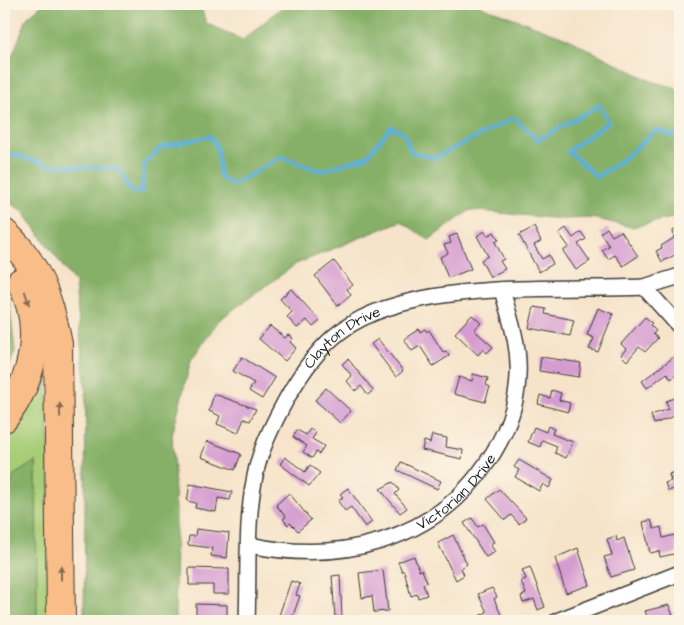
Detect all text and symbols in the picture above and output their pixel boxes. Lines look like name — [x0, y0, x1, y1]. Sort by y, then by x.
one-way arrow — [24, 291, 32, 306]
street label: Clayton Drive — [299, 301, 383, 373]
one-way arrow — [56, 402, 64, 418]
street label: Victorian Drive — [412, 449, 501, 535]
one-way arrow — [57, 564, 65, 580]

